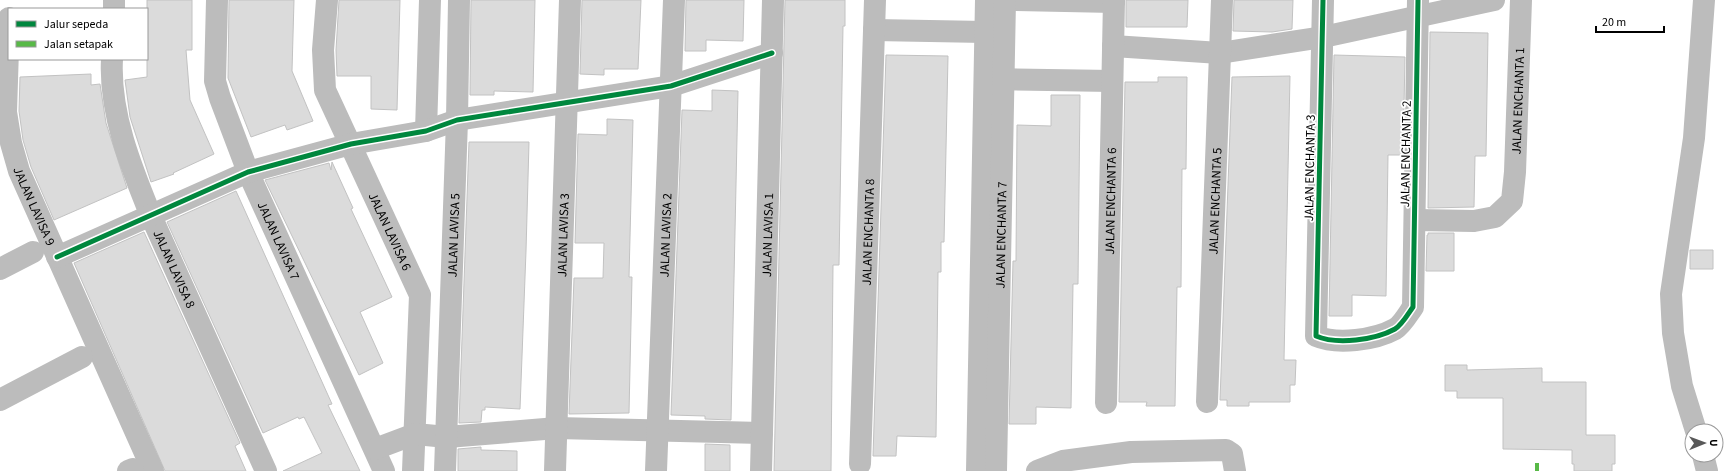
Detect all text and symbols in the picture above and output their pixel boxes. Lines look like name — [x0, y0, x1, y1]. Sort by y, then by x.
legend — [8, 8, 148, 60]
scale bar — [1596, 8, 1664, 34]
text: 20 m — [1602, 14, 1626, 31]
text: Jalur sepeda — [44, 16, 108, 33]
text: Jalan setapak — [44, 36, 113, 53]
street label: JALAN ENCHANTA 1 — [1508, 47, 1529, 155]
street label: JALAN ENCHANTA 2 — [1396, 100, 1416, 208]
street label: JALAN ENCHANTA 3 — [1300, 114, 1320, 222]
street label: JALAN ENCHANTA 6 — [1101, 147, 1121, 255]
street label: JALAN ENCHANTA 5 — [1205, 147, 1226, 255]
street label: JALAN LAVISA 9 — [8, 165, 59, 249]
street label: JALAN ENCHANTA 8 — [858, 178, 879, 286]
street label: JALAN ENCHANTA 7 — [991, 181, 1012, 289]
street label: JALAN LAVISA 6 — [364, 190, 415, 274]
street label: JALAN LAVISA 5 — [444, 193, 464, 278]
street label: JALAN LAVISA 3 — [553, 193, 574, 278]
street label: JALAN LAVISA 2 — [655, 193, 677, 278]
street label: JALAN LAVISA 1 — [758, 193, 778, 277]
street label: JALAN LAVISA 7 — [253, 199, 304, 283]
street label: JALAN LAVISA 8 — [148, 227, 199, 311]
north arrow — [1684, 423, 1724, 463]
text: U — [1706, 439, 1721, 447]

